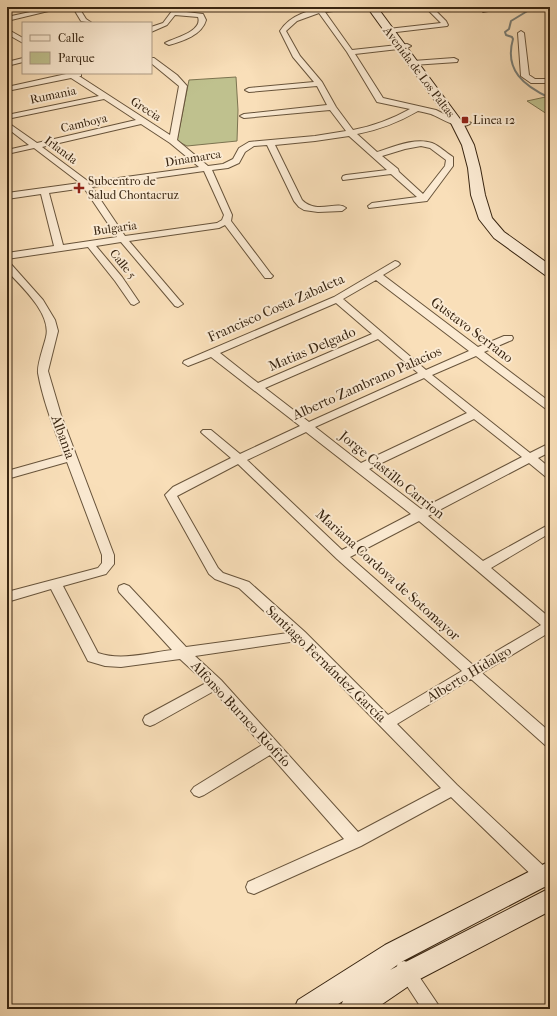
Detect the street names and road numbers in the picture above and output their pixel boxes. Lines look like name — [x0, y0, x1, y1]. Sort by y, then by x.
street label: Avenida de Los Paltas — [380, 23, 458, 121]
street label: Rumania — [29, 83, 78, 107]
street label: Grecia — [128, 94, 164, 124]
street label: Camboya — [59, 111, 109, 135]
street label: Irlanda — [42, 133, 81, 167]
street label: Dinamarca — [164, 147, 223, 169]
street label: Bulgaria — [92, 218, 138, 238]
street label: Calle 5 — [107, 246, 139, 282]
street label: Francisco Costa Zabaleta — [205, 270, 347, 346]
street label: Gustavo Serrano — [427, 294, 517, 366]
street label: Matias Delgado — [266, 323, 358, 375]
street label: Alberto Zambrano Palacios — [289, 342, 444, 424]
street label: Albania — [47, 412, 79, 462]
street label: Jorge Castillo Carrion — [335, 427, 448, 523]
street label: Mariana Cordova de Sotomayor — [312, 506, 464, 644]
street label: Santiago Fernández García — [262, 602, 390, 726]
street label: Alberto Hidalgo — [423, 642, 514, 706]
street label: Alfonso Burneo Riofrío — [187, 657, 295, 771]

